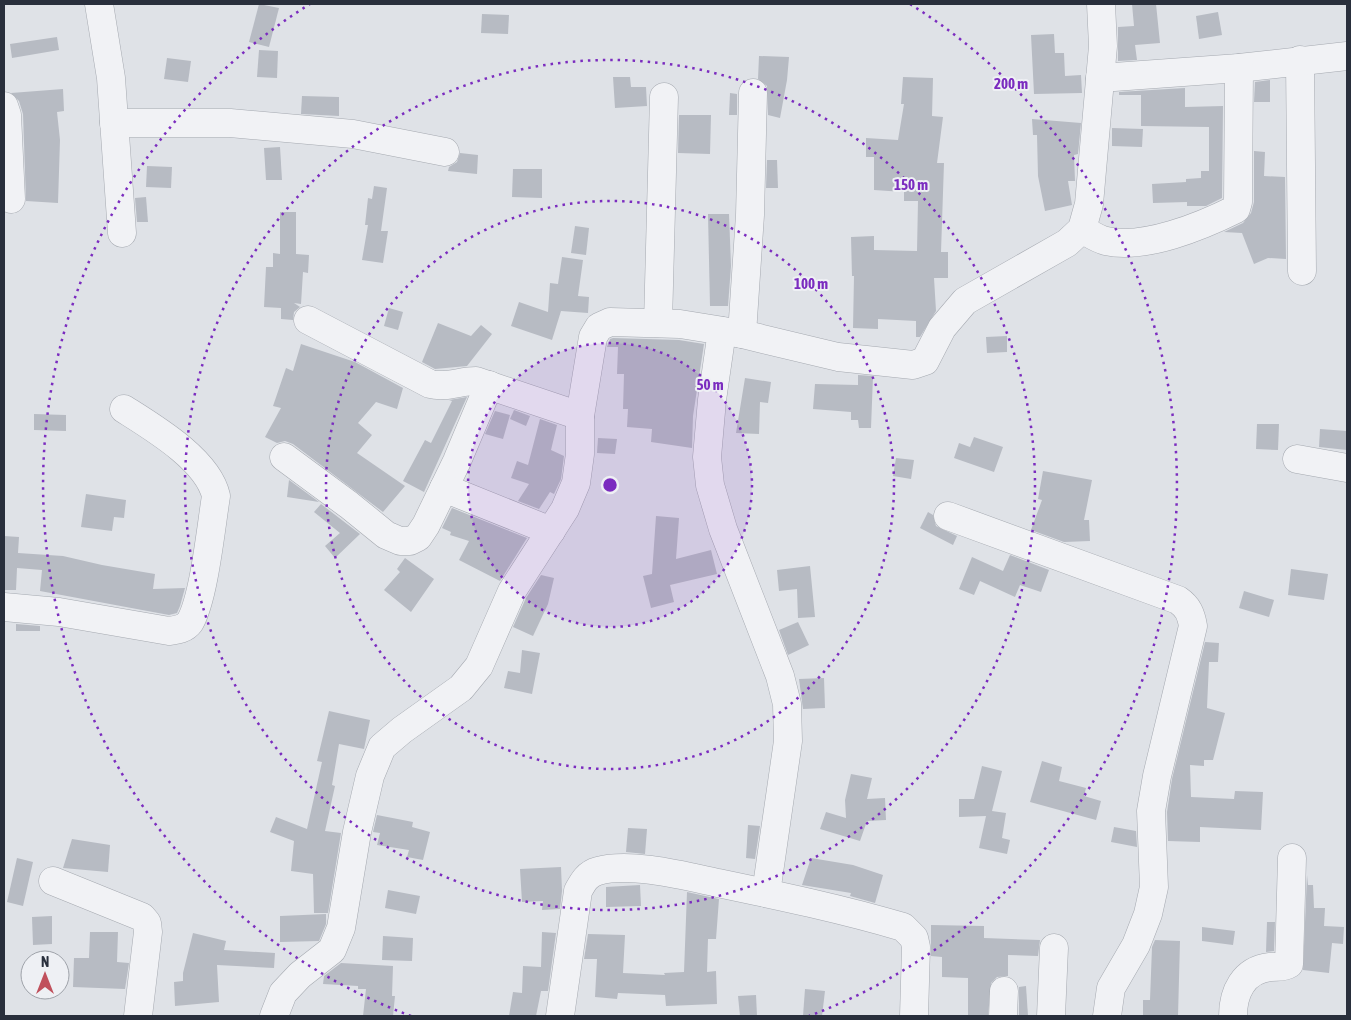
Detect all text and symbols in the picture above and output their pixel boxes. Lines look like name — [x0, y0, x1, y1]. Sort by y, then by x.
text: 200 m — [994, 75, 1028, 92]
text: 150 m — [894, 176, 928, 193]
text: 100 m — [794, 275, 828, 292]
text: 50 m — [697, 376, 724, 393]
centre of rings — [601, 476, 619, 494]
north arrow — [20, 950, 70, 1000]
text: N — [41, 954, 49, 970]

